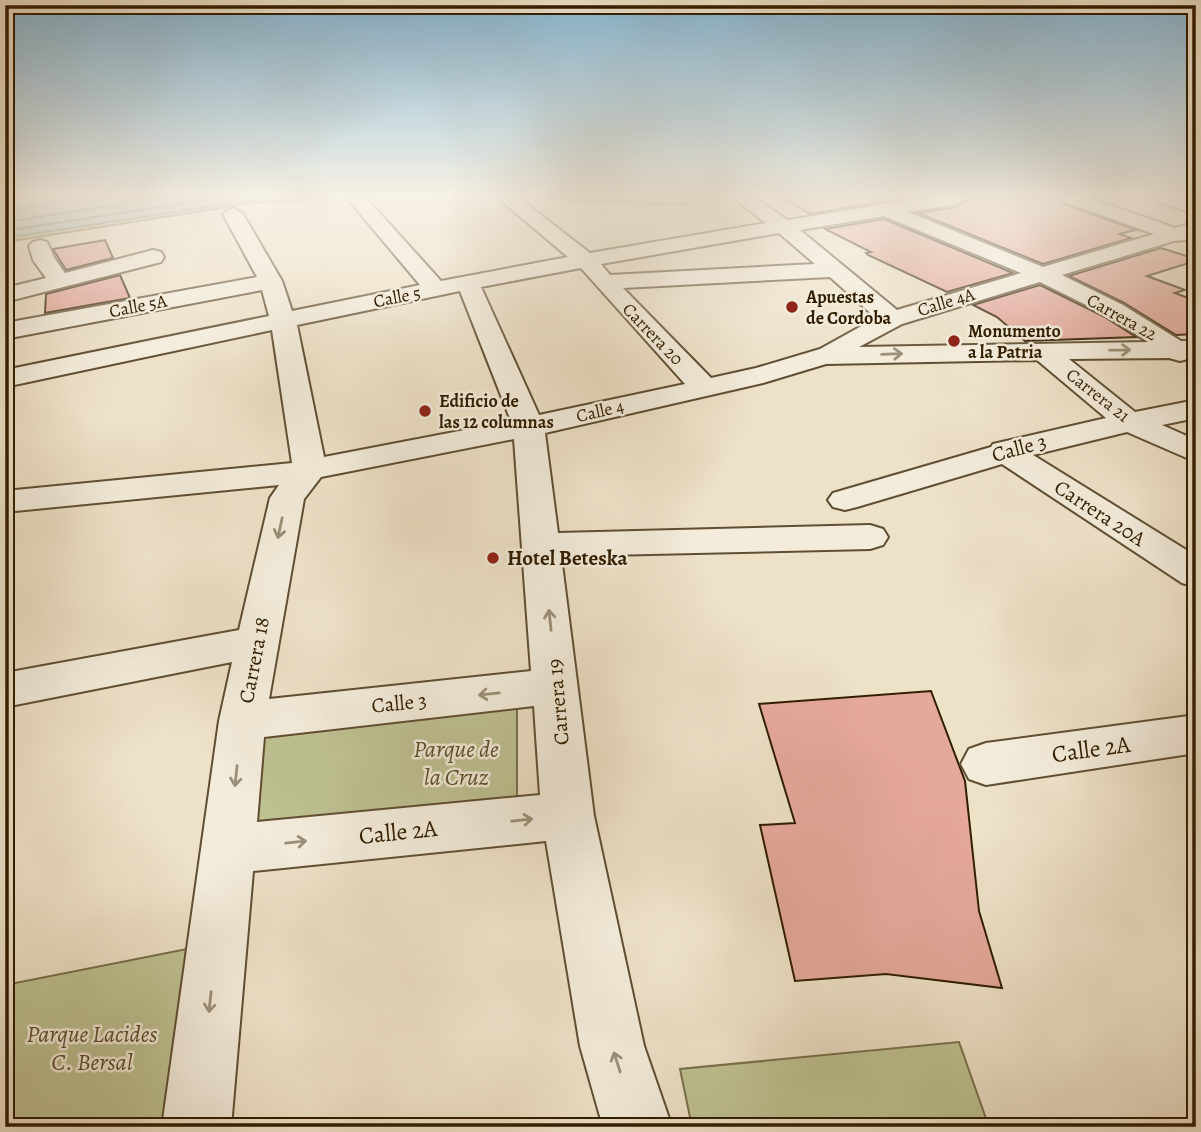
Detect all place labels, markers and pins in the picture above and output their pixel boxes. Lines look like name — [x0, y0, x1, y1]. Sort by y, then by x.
place label: Apuestas de Cordoba — [805, 285, 892, 330]
marker: Apuestas de Cordoba — [784, 299, 800, 315]
place label: Monumento a la Patria — [968, 319, 1061, 364]
marker: Monumento a la Patria — [946, 333, 962, 349]
place label: Edificio de las 12 columnas — [439, 389, 554, 434]
marker: Edificio de las 12 columnas — [417, 403, 433, 419]
place label: Hotel Beteska — [507, 544, 628, 572]
marker: Hotel Beteska — [485, 550, 501, 566]

